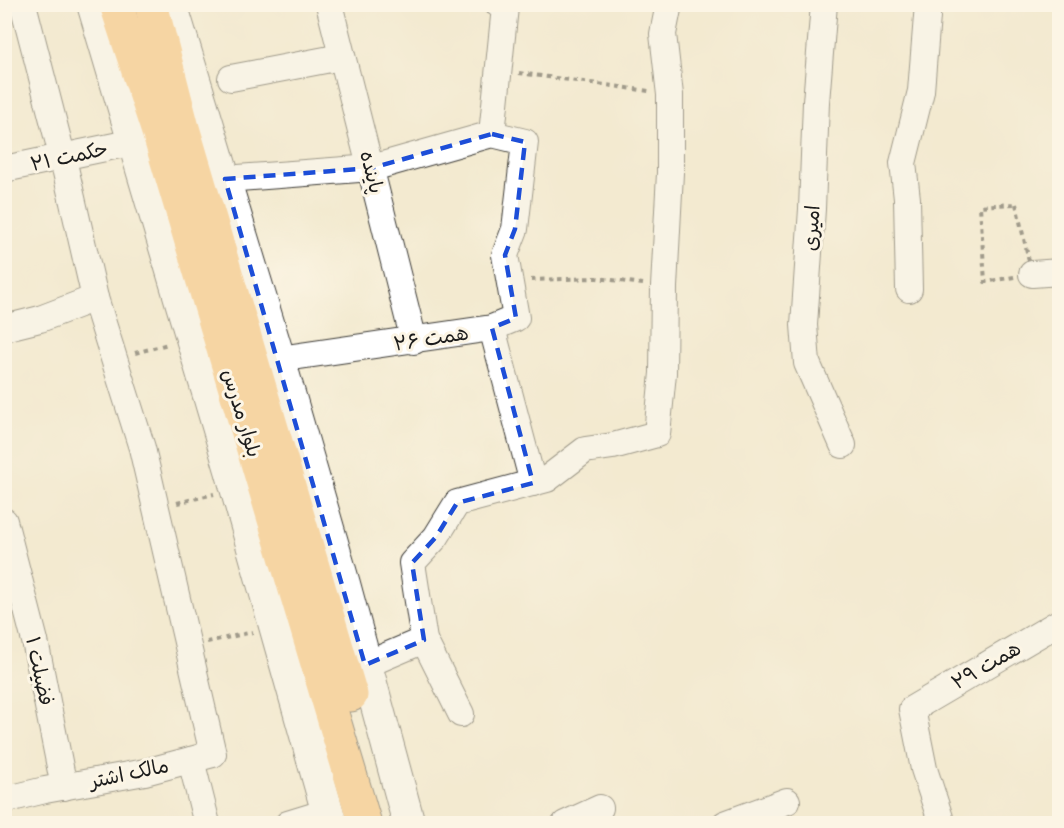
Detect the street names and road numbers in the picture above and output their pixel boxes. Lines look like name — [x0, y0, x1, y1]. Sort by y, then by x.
street label: حکمت ۲۱ — [28, 136, 110, 179]
street label: پاینده — [352, 148, 389, 197]
street label: امیری — [797, 204, 828, 252]
street label: همت ۲۶ — [392, 320, 471, 359]
street label: بلوار مدرس — [214, 366, 267, 461]
street label: فضیلت ۱ — [18, 634, 59, 708]
street label: همت ۲۹ — [947, 636, 1026, 697]
street label: مالک اشتر — [85, 753, 172, 796]

